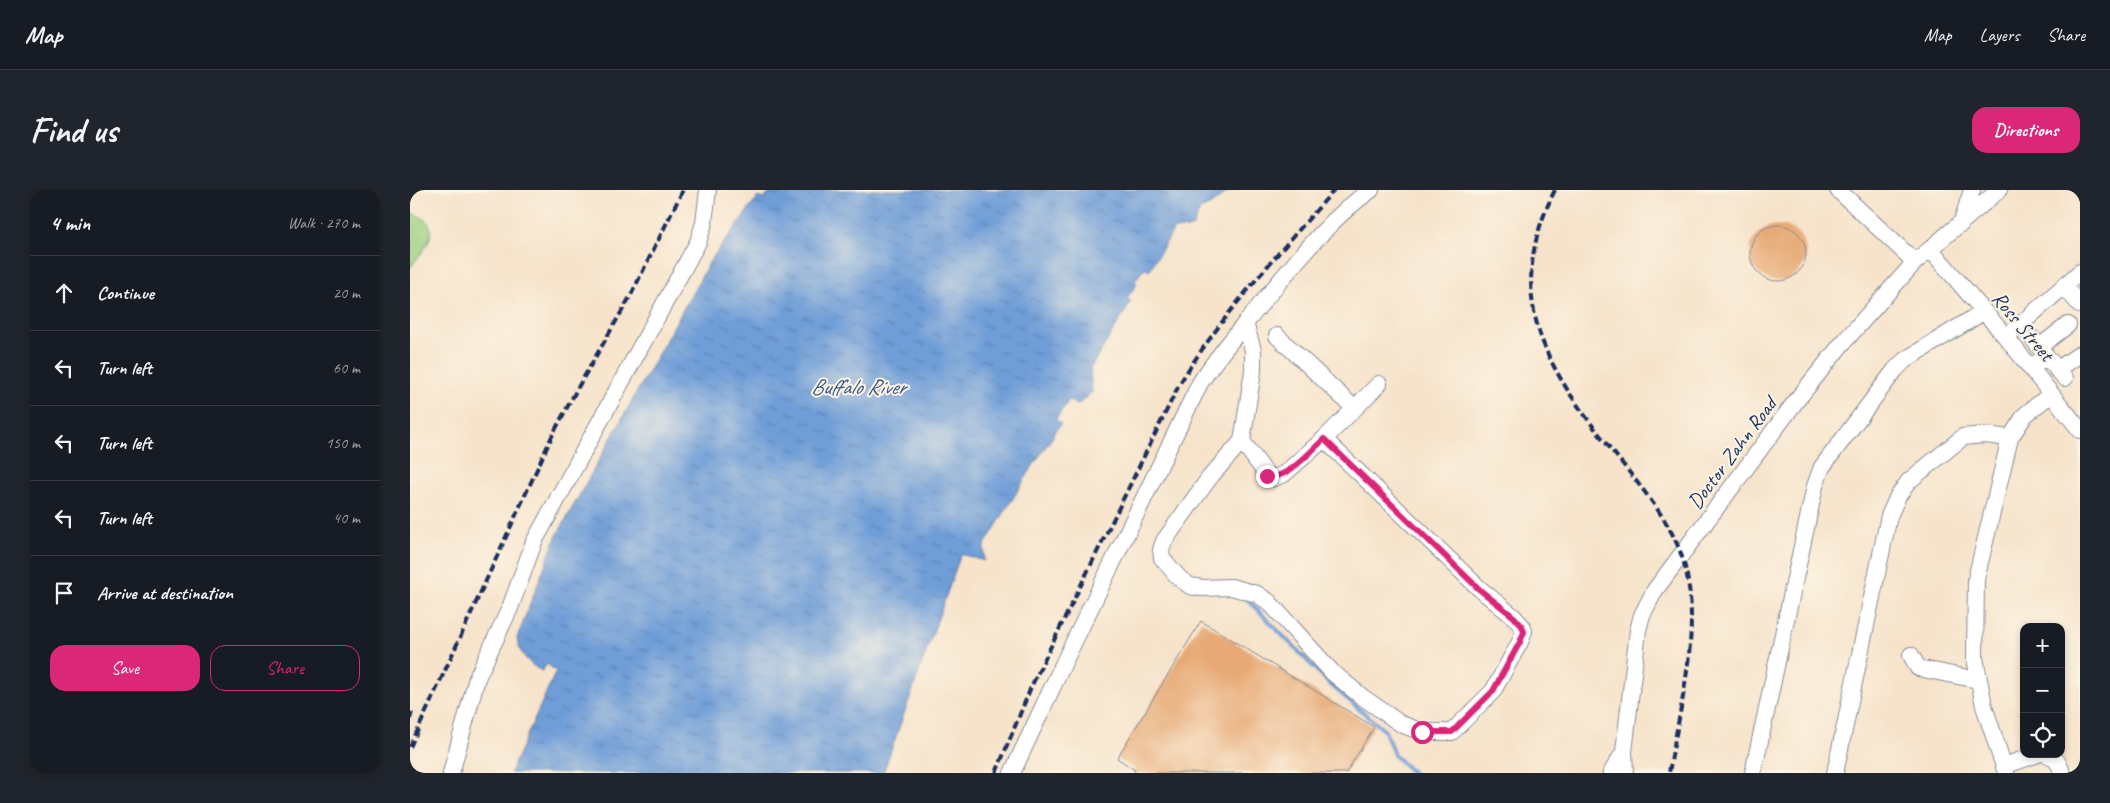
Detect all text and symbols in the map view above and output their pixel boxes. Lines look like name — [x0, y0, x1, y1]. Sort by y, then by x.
text: Map — [25, 20, 62, 50]
text: Map — [1924, 24, 1952, 46]
text: Layers — [1980, 24, 2019, 46]
text: Share — [2047, 24, 2085, 46]
button: Directions — [1972, 107, 2080, 153]
text: Find us — [30, 108, 117, 153]
text: 4 min — [50, 210, 90, 236]
text: Walk · 270 m — [288, 213, 360, 233]
icon: ahead — [50, 279, 78, 307]
text: Continue — [97, 281, 154, 305]
text: 20 m — [333, 283, 360, 303]
street label: Ross Street — [1986, 286, 2061, 368]
icon: left — [50, 354, 78, 382]
text: Turn left — [97, 356, 152, 380]
text: 60 m — [333, 358, 360, 378]
water label: Buffalo River — [811, 373, 909, 401]
street label: Doctor Zahn Road — [1682, 390, 1784, 514]
icon: left — [50, 429, 78, 457]
text: Turn left — [97, 431, 152, 455]
text: 150 m — [326, 433, 360, 453]
route end — [1256, 465, 1279, 488]
icon: left — [50, 504, 78, 532]
text: Turn left — [97, 506, 152, 530]
text: 40 m — [333, 508, 360, 528]
icon: arrive — [50, 579, 78, 607]
text: Arrive at destination — [97, 581, 233, 605]
map controls — [2020, 623, 2065, 758]
button: + — [2020, 623, 2065, 668]
button: Save — [50, 645, 200, 691]
button: Share — [210, 645, 360, 691]
button: − — [2020, 668, 2065, 713]
button: locate — [2020, 713, 2065, 758]
route start — [1411, 721, 1434, 744]

